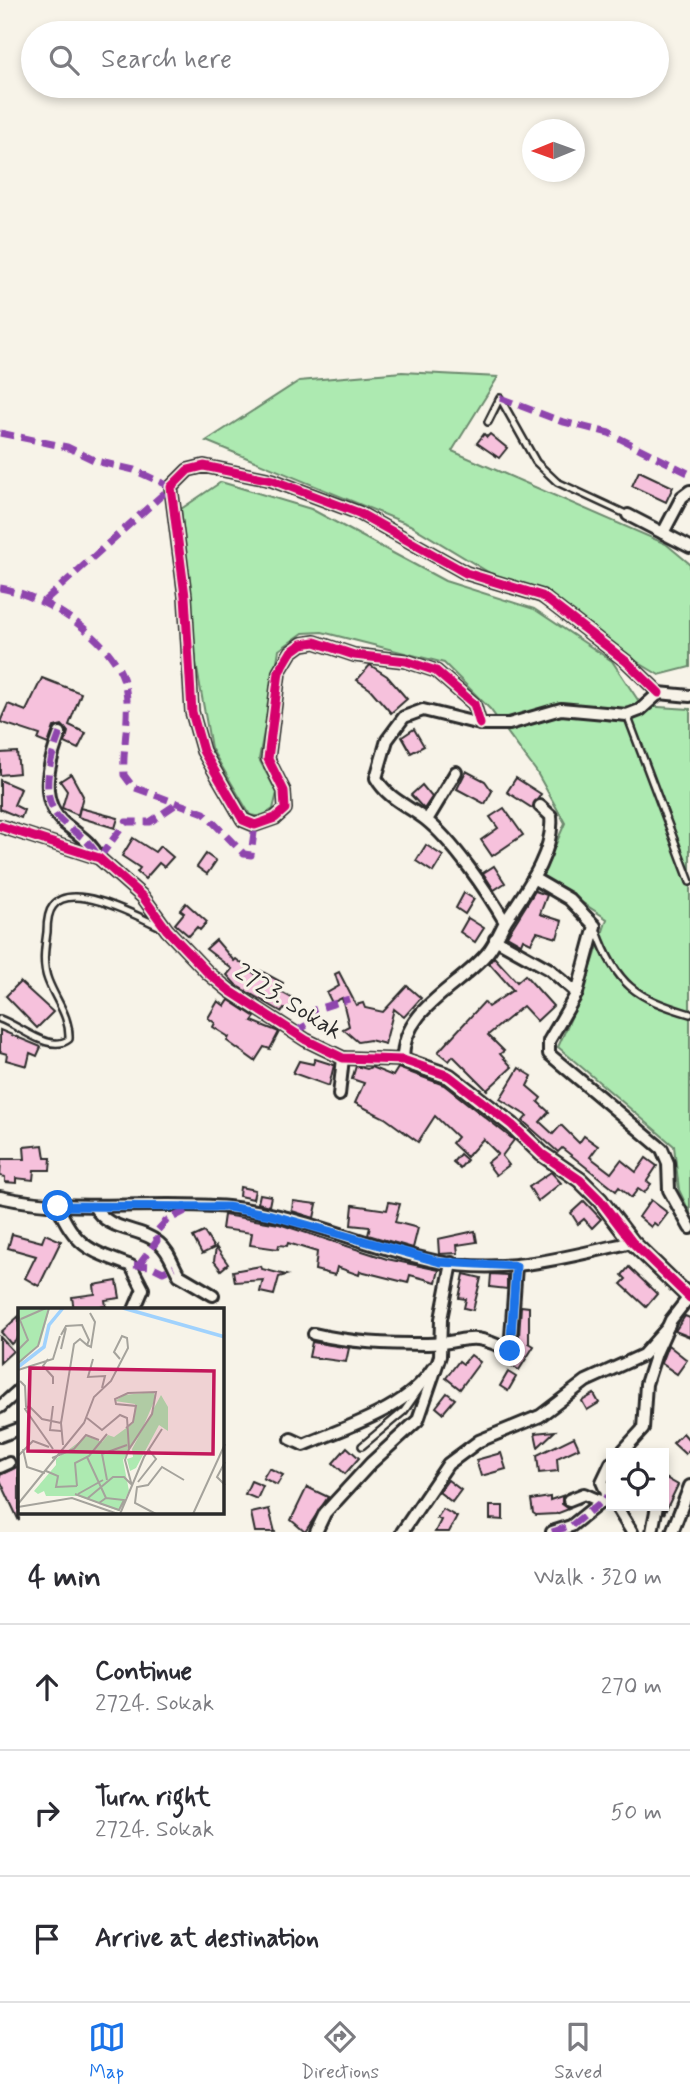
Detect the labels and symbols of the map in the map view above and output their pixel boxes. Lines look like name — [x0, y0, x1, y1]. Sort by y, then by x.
north arrow — [522, 119, 585, 182]
street label: 2723. Sokak — [228, 957, 348, 1047]
route start — [42, 1190, 73, 1221]
inset map — [18, 1308, 224, 1514]
route end — [494, 1335, 525, 1366]

